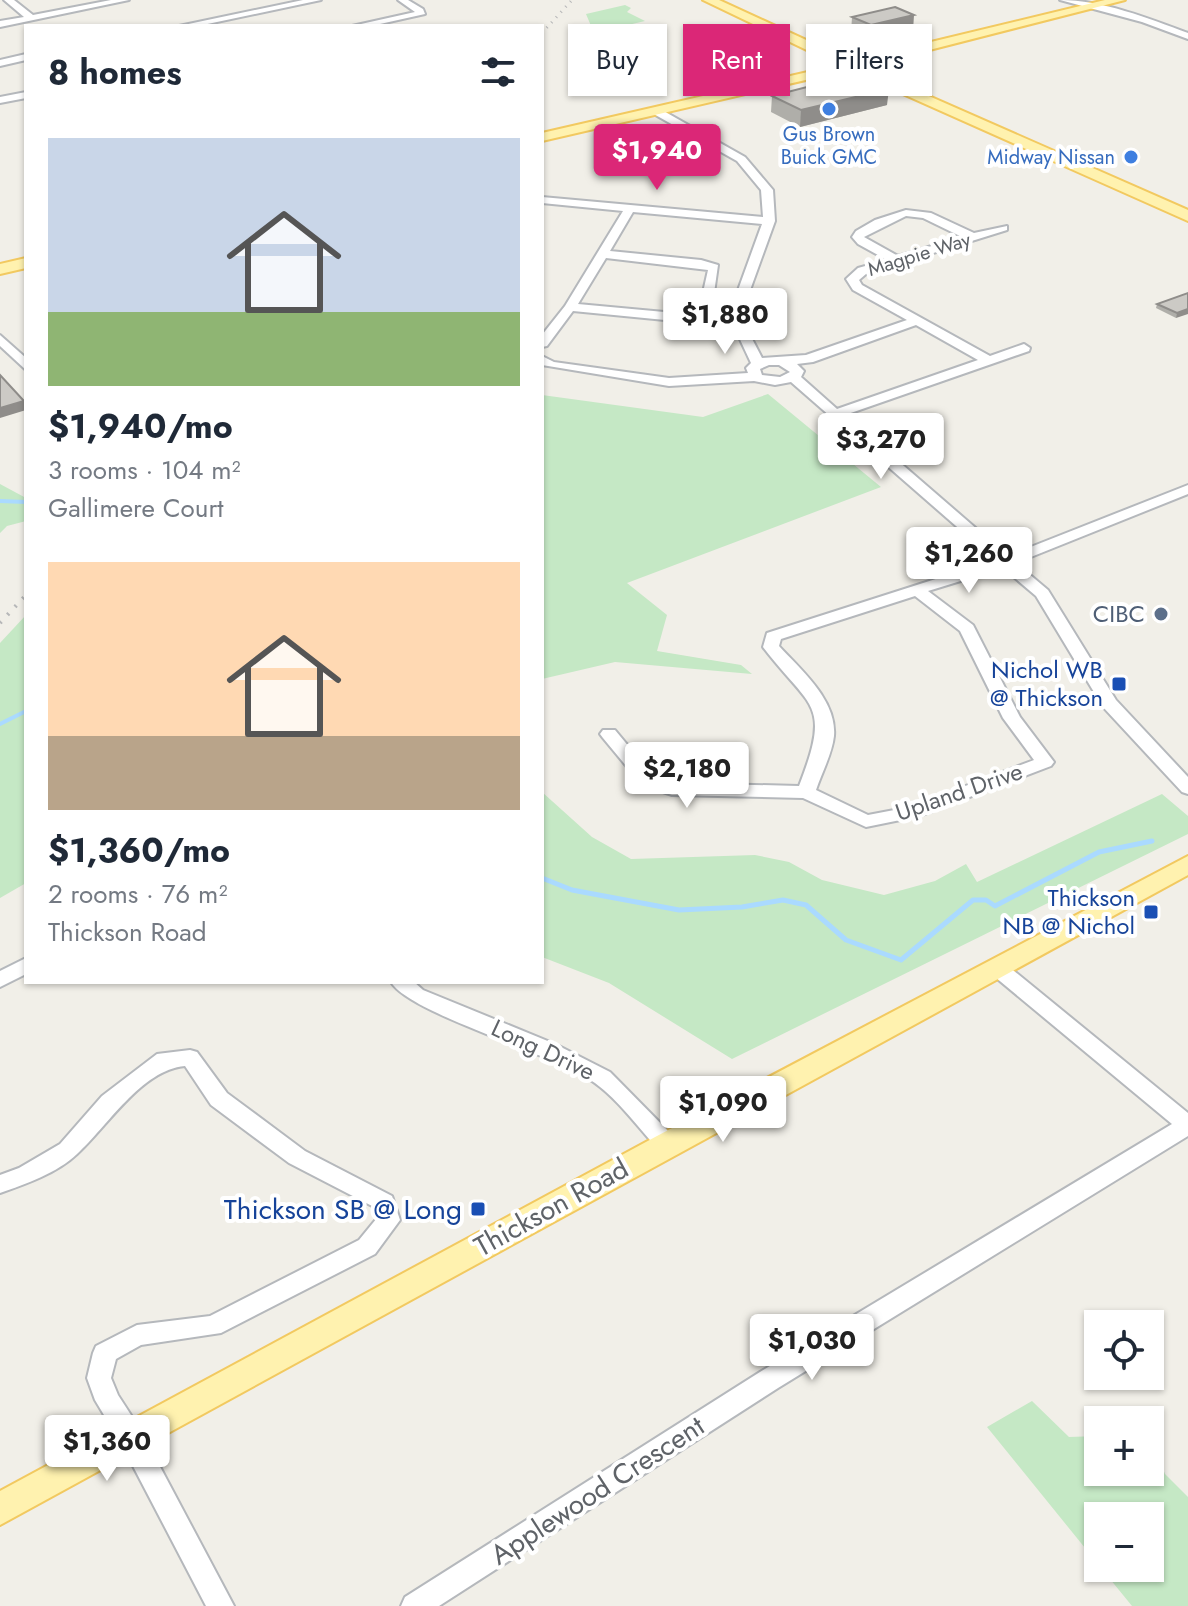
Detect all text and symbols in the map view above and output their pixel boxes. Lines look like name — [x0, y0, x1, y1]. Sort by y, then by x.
chip: Buy — [568, 24, 667, 96]
chip: Rent — [683, 24, 790, 96]
chip: Filters — [806, 24, 932, 96]
text: 8 homes — [48, 48, 182, 97]
icon: filters — [476, 50, 520, 94]
marker: Gus Brown Buick GMC — [820, 100, 838, 118]
place label: Gus Brown Buick GMC — [781, 120, 877, 172]
pin: $1,940 — [592, 124, 722, 192]
text: $1,940 — [612, 131, 702, 169]
place label: Midway Nissan — [987, 143, 1115, 172]
marker: Midway Nissan — [1122, 148, 1140, 166]
icon: home — [212, 190, 356, 334]
street label: Magpie Way — [864, 225, 974, 284]
pin: $1,880 — [660, 288, 790, 356]
text: $1,880 — [681, 295, 769, 333]
text: $1,940/mo — [48, 402, 233, 451]
pin: $3,270 — [816, 413, 946, 481]
text: $3,270 — [836, 420, 926, 458]
text: 3 rooms · 104 m² — [48, 451, 241, 489]
text: Gallimere Court — [48, 489, 224, 527]
pin: $1,260 — [904, 527, 1034, 595]
text: $1,260 — [924, 534, 1014, 572]
place label: CIBC — [1093, 596, 1145, 631]
marker: CIBC — [1152, 605, 1170, 623]
icon: home — [212, 614, 356, 758]
place label: Nichol WB @ Thickson — [990, 652, 1103, 715]
marker: Nichol WB @ Thickson — [1110, 675, 1128, 693]
pin: $2,180 — [622, 742, 752, 810]
text: $2,180 — [643, 749, 731, 787]
street label: Upland Drive — [890, 753, 1027, 830]
text: $1,360/mo — [48, 826, 230, 875]
text: 2 rooms · 76 m² — [48, 875, 227, 913]
place label: Thickson NB @ Nichol — [1003, 880, 1135, 943]
marker: Thickson NB @ Nichol — [1142, 903, 1160, 921]
text: Thickson Road — [48, 913, 207, 951]
street label: Long Drive — [486, 1010, 601, 1089]
pin: $1,090 — [658, 1076, 788, 1144]
text: $1,090 — [678, 1083, 768, 1121]
street label: Thickson Road — [467, 1148, 636, 1267]
place label: Thickson SB @ Long — [224, 1189, 462, 1230]
marker: Thickson SB @ Long — [469, 1200, 487, 1218]
map controls — [1084, 1310, 1164, 1582]
button: locate — [1084, 1310, 1164, 1390]
pin: $1,030 — [747, 1314, 877, 1382]
text: $1,030 — [768, 1321, 856, 1359]
street label: Applewood Crescent — [482, 1406, 713, 1575]
button: + — [1084, 1406, 1164, 1486]
pin: $1,360 — [42, 1415, 172, 1483]
text: $1,360 — [63, 1422, 151, 1460]
button: − — [1084, 1502, 1164, 1582]

